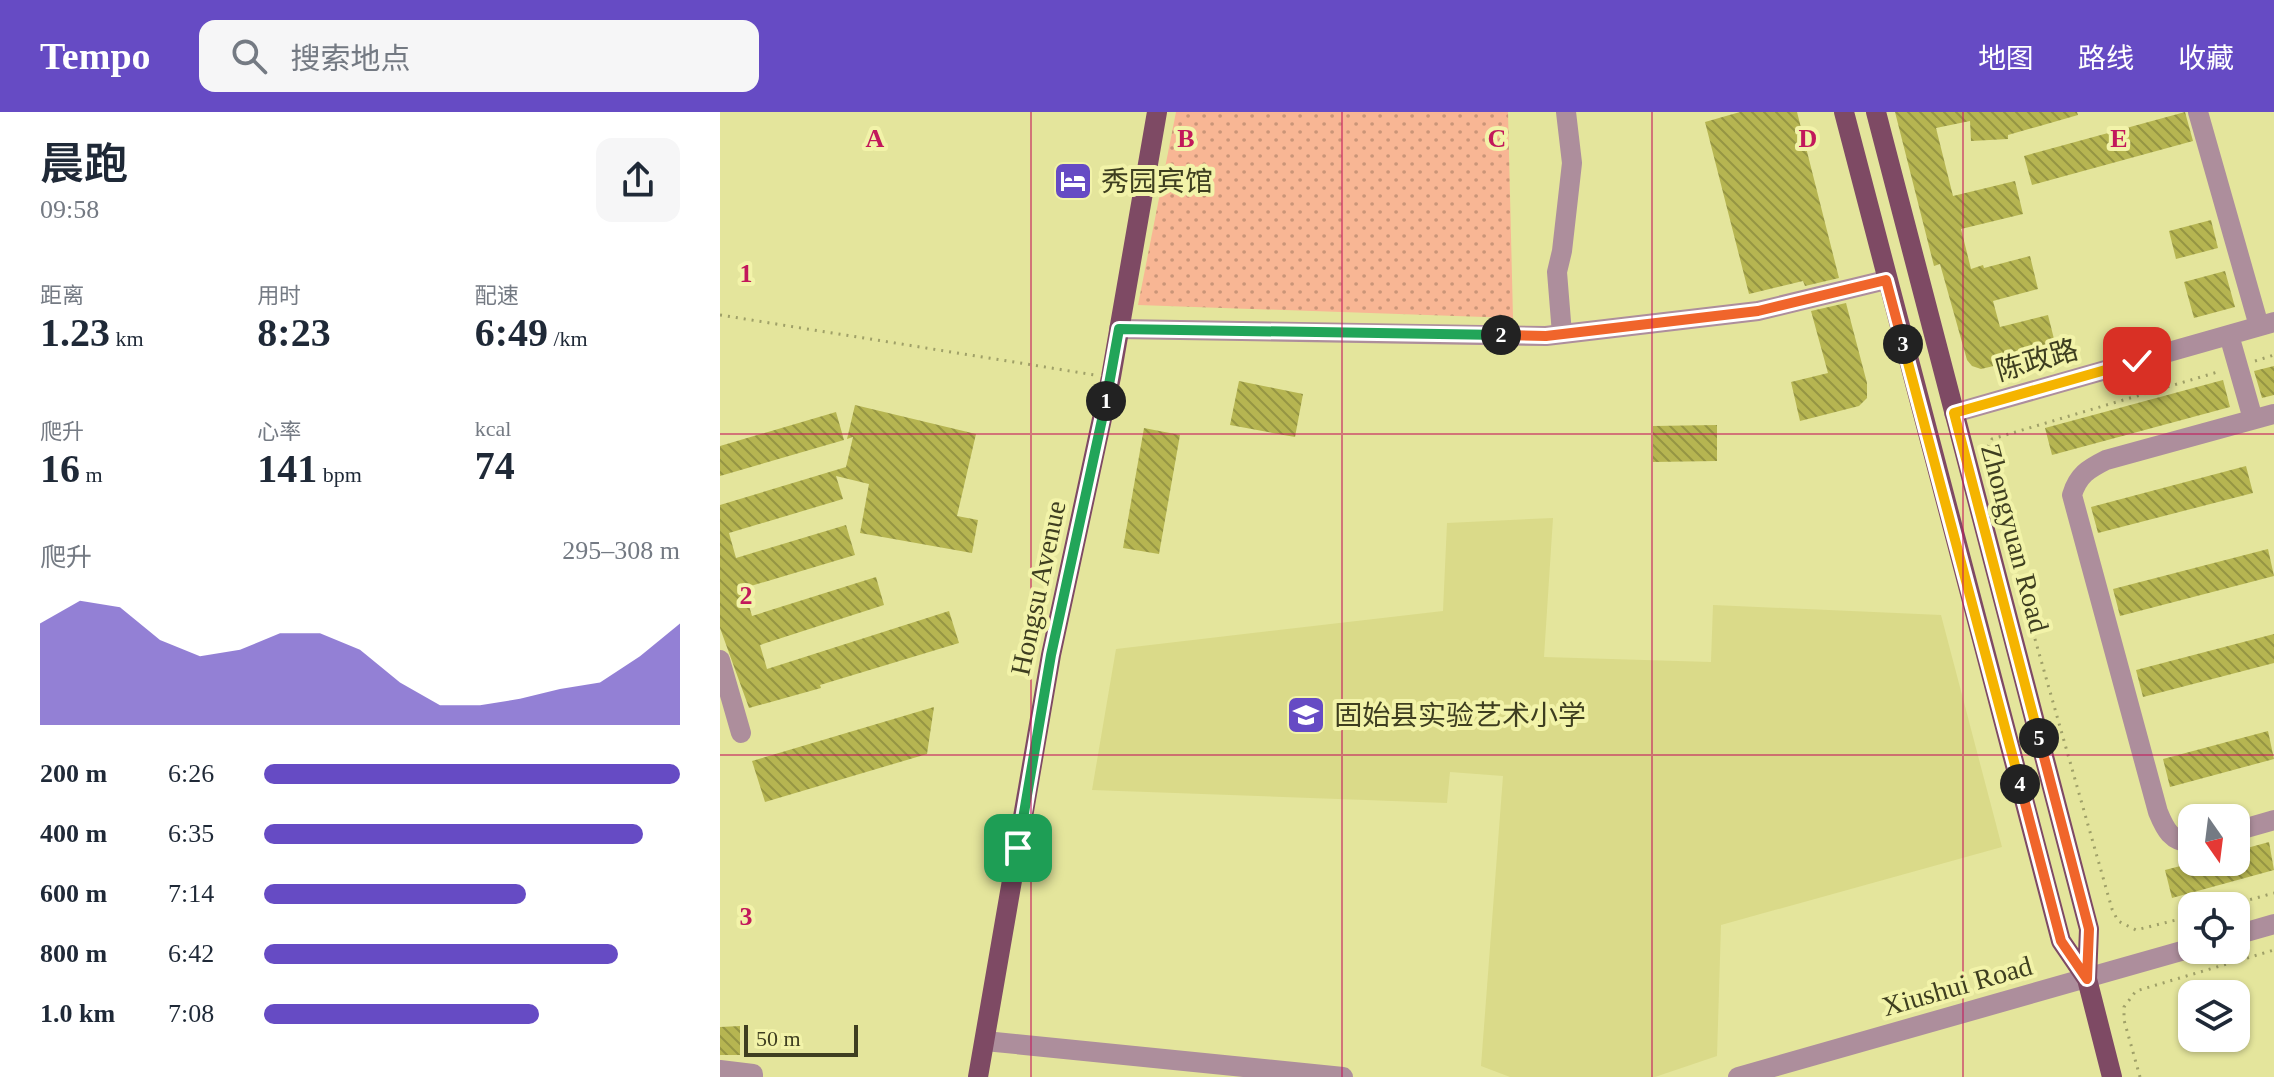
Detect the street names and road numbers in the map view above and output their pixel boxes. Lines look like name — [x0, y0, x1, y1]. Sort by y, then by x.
street label: 陈政路 — [1992, 334, 2082, 386]
street label: Zhongyuan Road — [1975, 440, 2055, 636]
street label: Hongsu Avenue — [1004, 498, 1072, 678]
street label: Xiushui Road — [1878, 950, 2036, 1022]

